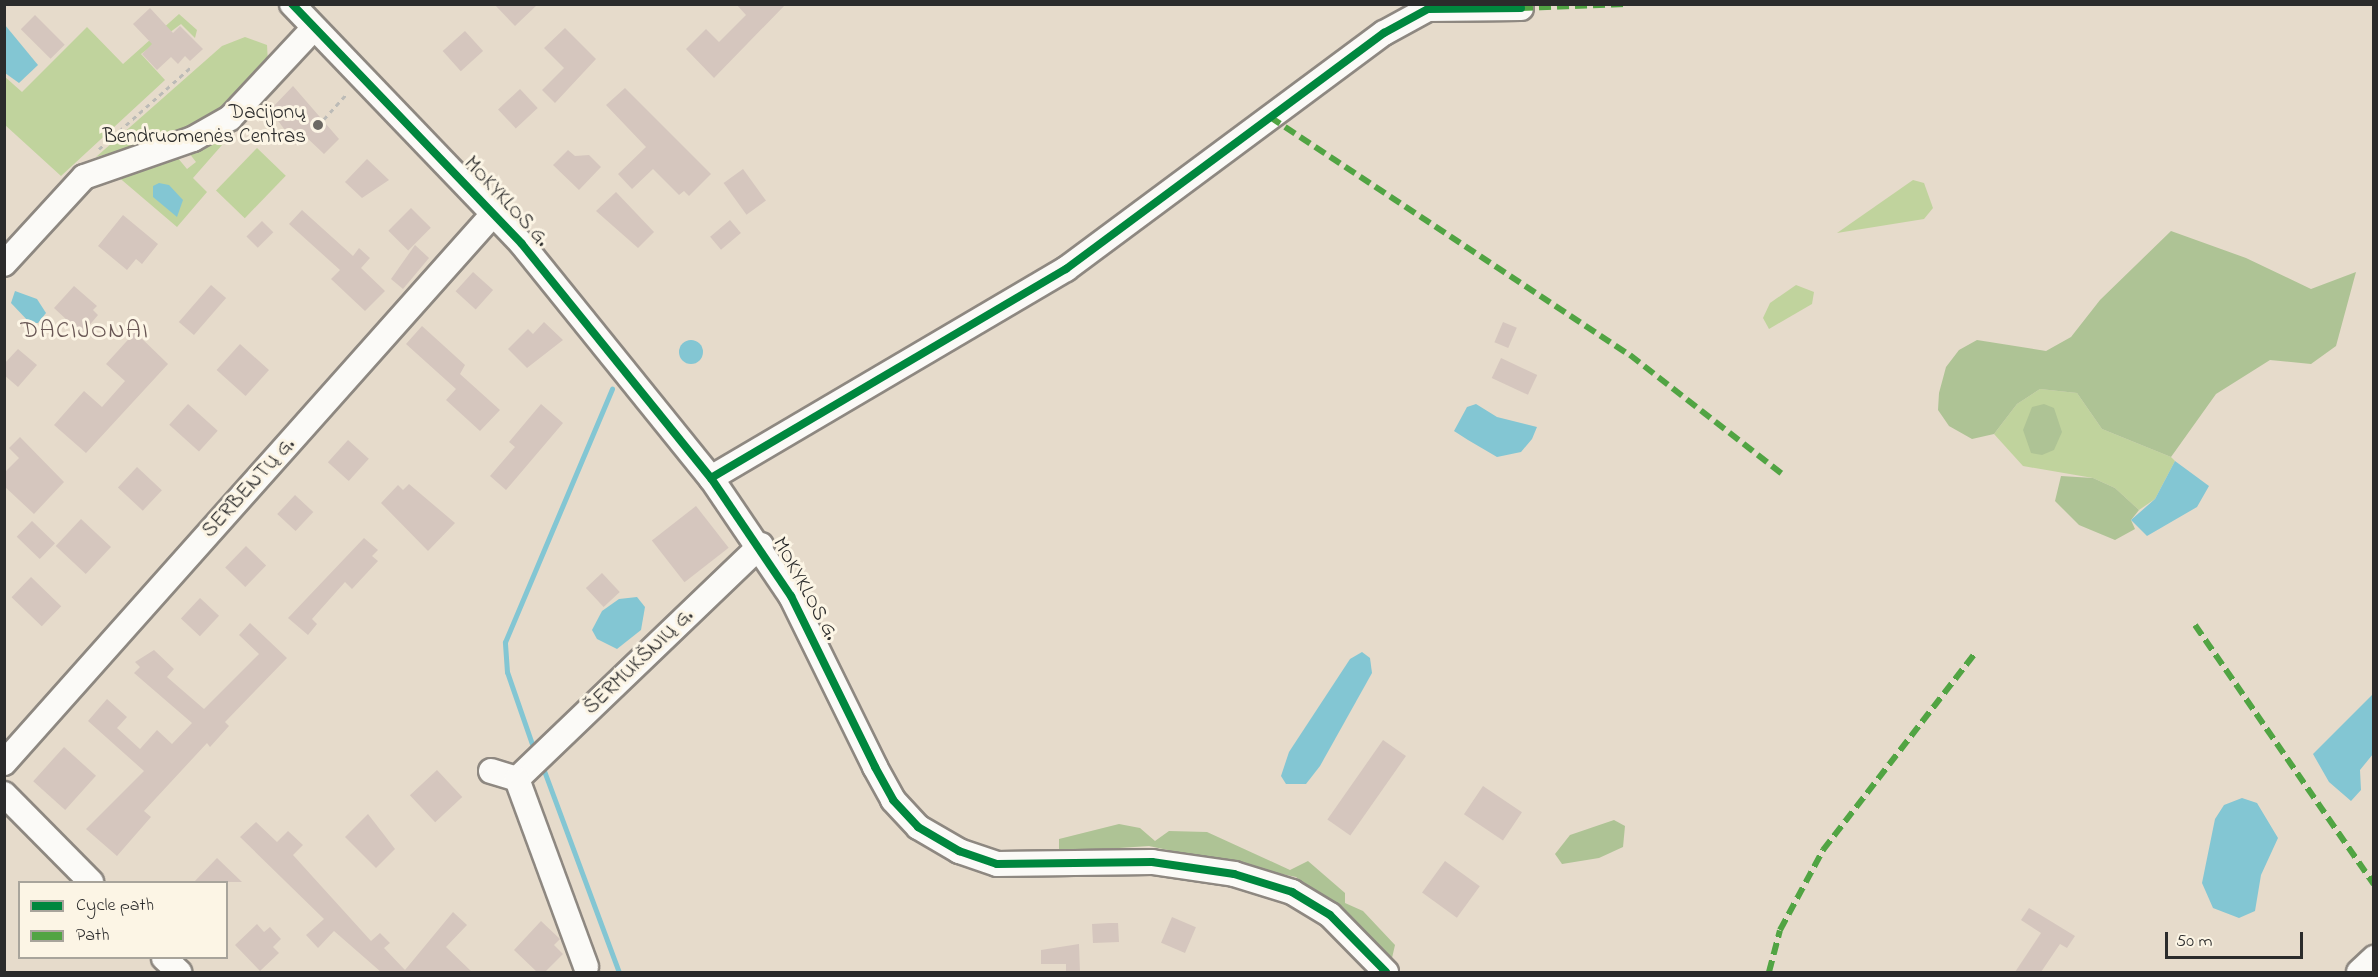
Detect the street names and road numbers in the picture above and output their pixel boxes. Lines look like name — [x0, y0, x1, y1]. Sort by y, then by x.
street label: MOKYKLOS G. — [458, 152, 554, 252]
street label: SERBENTŲ G. — [197, 432, 301, 544]
street label: MOKYKLOS G. — [766, 533, 844, 645]
street label: ŠERMUKŠNIŲ G. — [579, 603, 699, 721]

